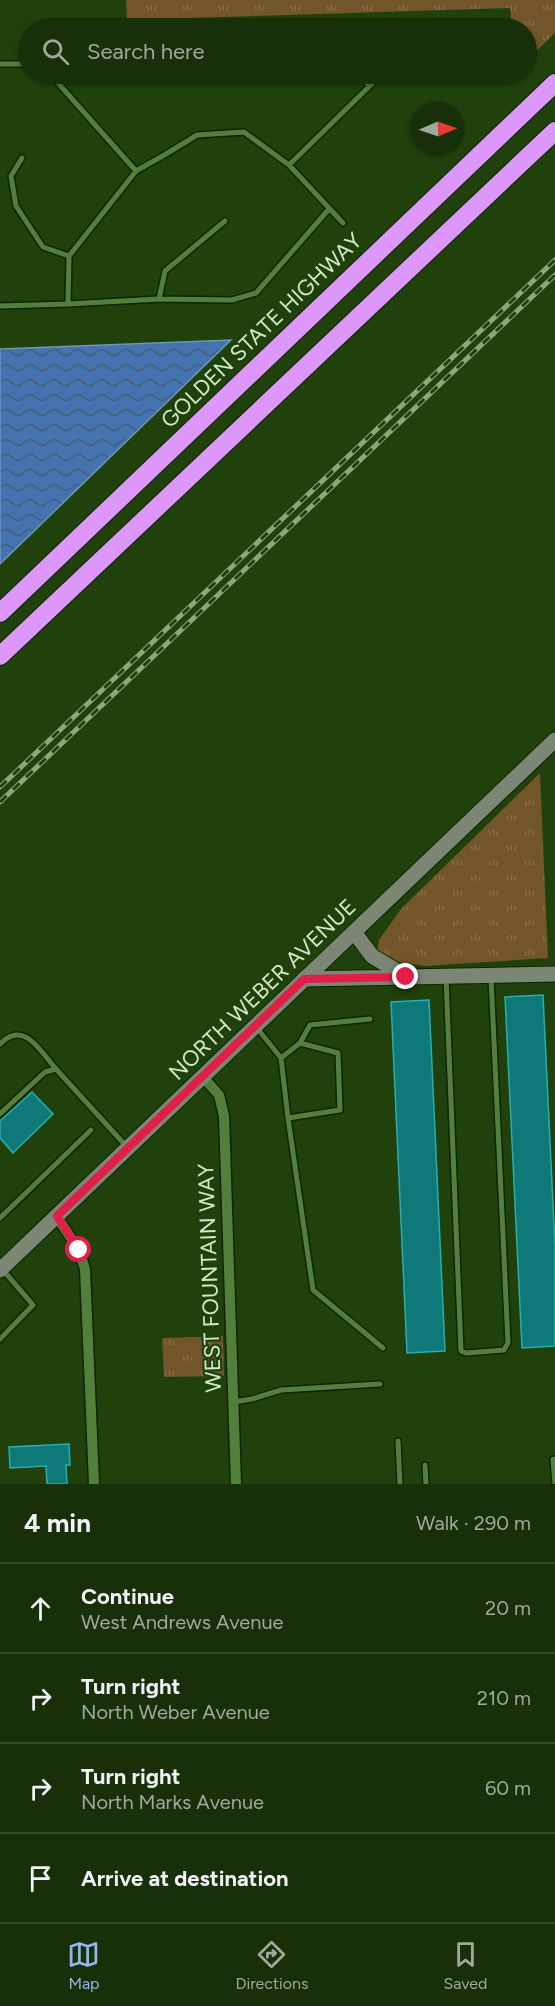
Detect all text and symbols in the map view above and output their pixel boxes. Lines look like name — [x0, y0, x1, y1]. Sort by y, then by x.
search box — [18, 18, 537, 84]
icon: search — [39, 35, 72, 68]
text: Search here — [87, 38, 205, 65]
north arrow — [411, 102, 465, 156]
street label: GOLDEN STATE HIGHWAY — [155, 227, 368, 434]
street label: NORTH WEBER AVENUE — [163, 893, 361, 1086]
route end — [392, 963, 418, 989]
street label: WEST FOUNTAIN WAY — [192, 1162, 227, 1393]
route start — [65, 1236, 91, 1262]
text: 4 min — [24, 1507, 91, 1539]
text: Walk · 290 m — [416, 1511, 531, 1535]
text: Continue — [81, 1583, 174, 1610]
icon: ahead — [24, 1592, 57, 1625]
text: 20 m — [485, 1596, 531, 1620]
text: West Andrews Avenue — [81, 1610, 284, 1634]
text: Turn right — [81, 1673, 180, 1700]
icon: right — [24, 1682, 57, 1715]
text: 210 m — [477, 1686, 531, 1710]
text: North Weber Avenue — [81, 1700, 270, 1724]
text: Turn right — [81, 1763, 180, 1790]
icon: right — [24, 1772, 57, 1805]
text: 60 m — [485, 1776, 531, 1800]
text: North Marks Avenue — [81, 1790, 264, 1814]
icon: arrive — [24, 1862, 57, 1895]
text: Arrive at destination — [81, 1865, 289, 1892]
tab: Map — [67, 1938, 100, 1993]
tab: Directions — [235, 1938, 308, 1993]
tab: Saved — [443, 1938, 488, 1993]

